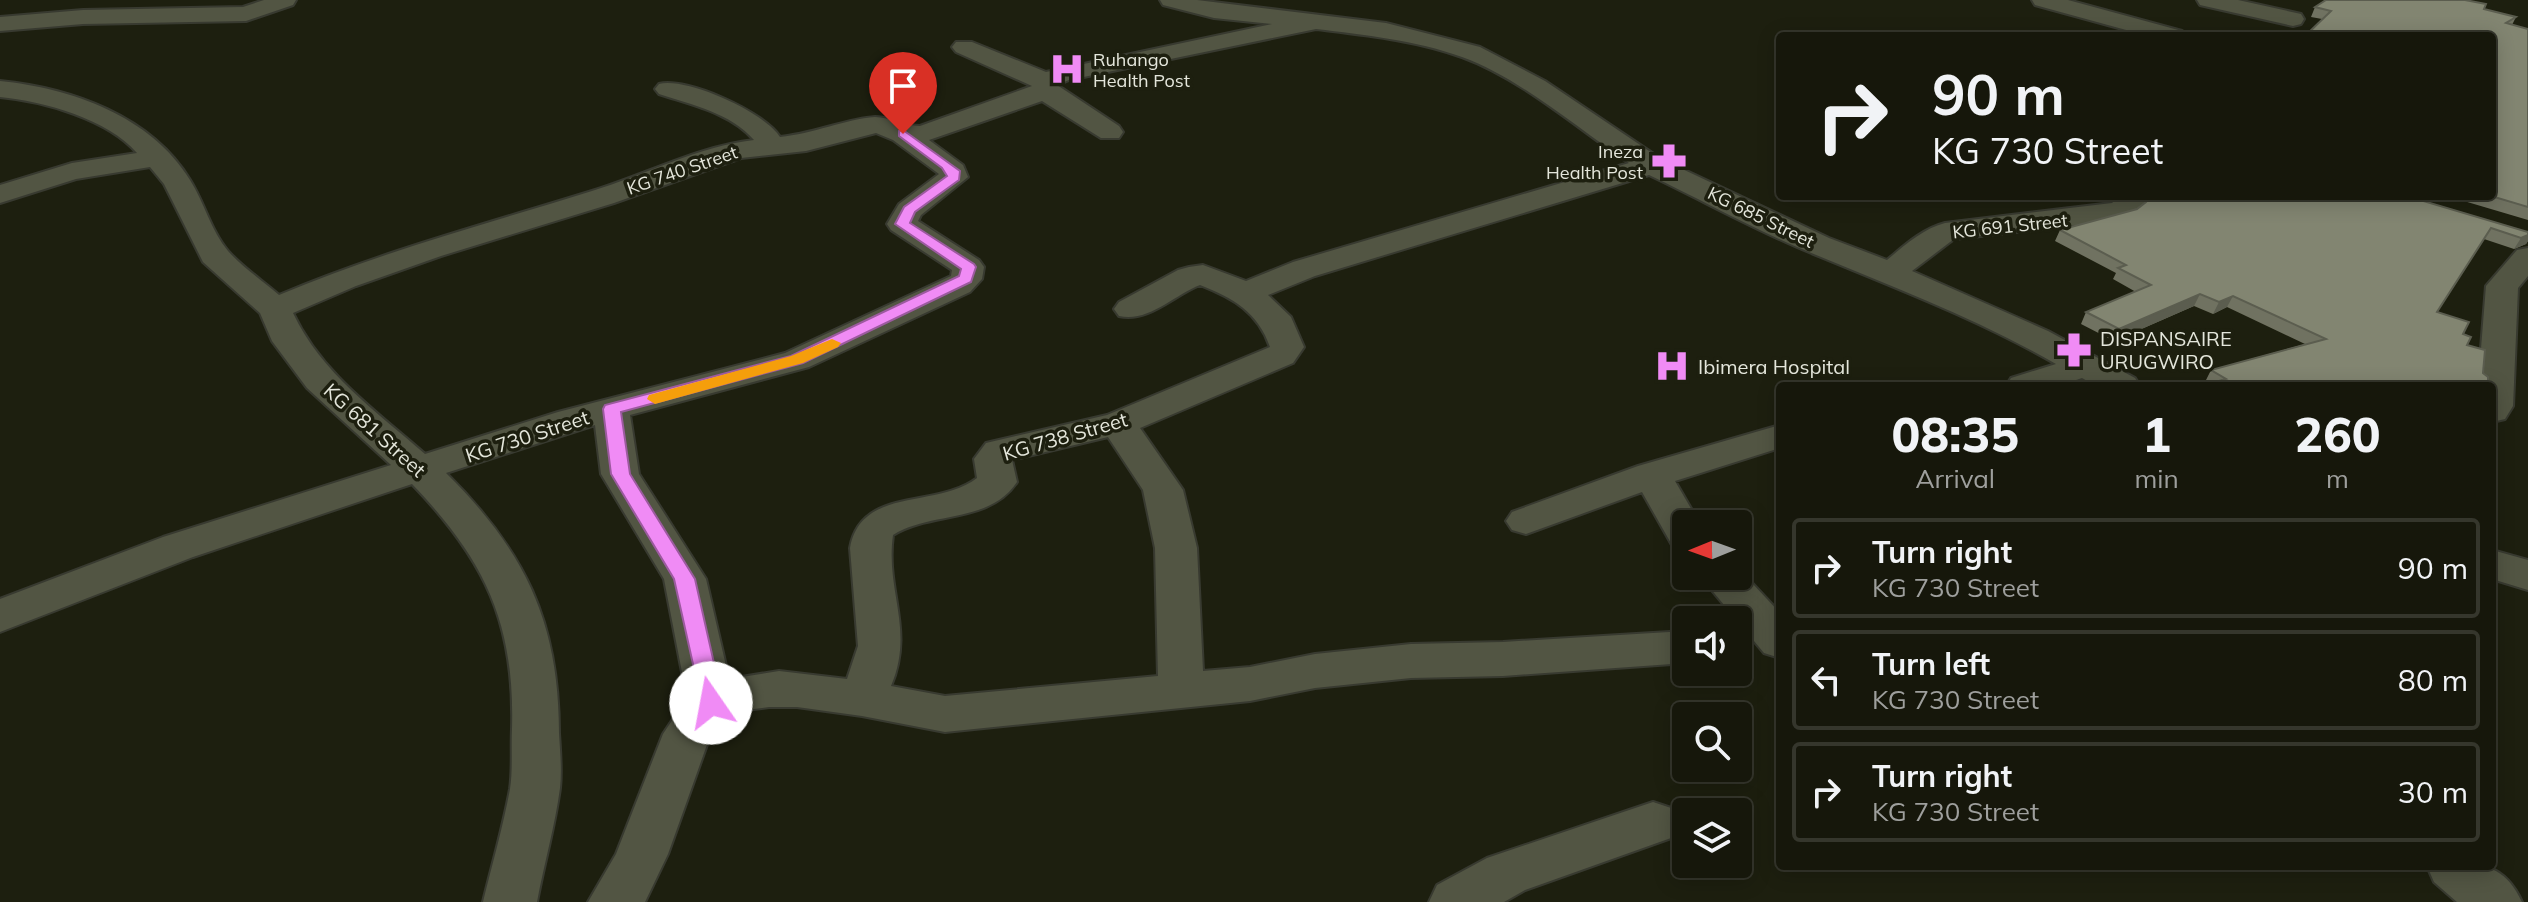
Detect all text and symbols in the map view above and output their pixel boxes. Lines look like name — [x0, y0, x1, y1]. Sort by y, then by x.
place label: Ruhango Health Post — [1093, 48, 1190, 92]
hospital icon: Ruhango Health Post — [1048, 50, 1086, 88]
pin — [869, 52, 937, 134]
text: 90 m — [1932, 59, 2065, 129]
icon: arrive — [881, 64, 925, 108]
icon: right — [1800, 64, 1904, 168]
text: KG 730 Street — [1932, 128, 2163, 173]
street label: KG 740 Street — [624, 140, 740, 200]
place label: Ineza Health Post — [1546, 140, 1643, 184]
pharmacy icon: Ineza Health Post — [1650, 142, 1688, 180]
street label: KG 685 Street — [1704, 181, 1818, 253]
street label: KG 691 Street — [1951, 209, 2069, 243]
place label: DISPANSAIRE URUGWIRO — [2100, 326, 2232, 374]
pharmacy icon: DISPANSAIRE URUGWIRO — [2055, 331, 2093, 369]
hospital icon: Ibimera Hospital — [1653, 347, 1691, 385]
place label: Ibimera Hospital — [1698, 354, 1850, 379]
street label: KG 681 Street — [319, 378, 431, 482]
street label: KG 730 Street — [462, 404, 592, 468]
text: 08:35 — [1891, 404, 2019, 464]
text: 1 — [2142, 404, 2171, 464]
text: 260 — [2294, 404, 2381, 464]
street label: KG 738 Street — [1000, 406, 1130, 466]
text: Arrival — [1915, 462, 1995, 495]
text: min — [2135, 462, 2179, 495]
text: m — [2326, 462, 2349, 495]
north arrow — [1672, 510, 1752, 590]
map controls — [1672, 510, 1752, 878]
text: Turn right — [1872, 533, 2012, 571]
icon: right — [1804, 546, 1848, 590]
text: 90 m — [2398, 549, 2468, 587]
text: KG 730 Street — [1872, 571, 2039, 604]
button: sound — [1672, 606, 1752, 686]
text: Turn left — [1872, 645, 1990, 683]
icon: left — [1804, 658, 1848, 702]
position arrow — [669, 661, 753, 745]
text: 80 m — [2398, 661, 2468, 699]
text: KG 730 Street — [1872, 683, 2039, 716]
button: search — [1672, 702, 1752, 782]
text: Turn right — [1872, 757, 2012, 795]
icon: right — [1804, 770, 1848, 814]
text: 30 m — [2398, 773, 2468, 811]
text: KG 730 Street — [1872, 795, 2039, 828]
button: layers — [1672, 798, 1752, 878]

